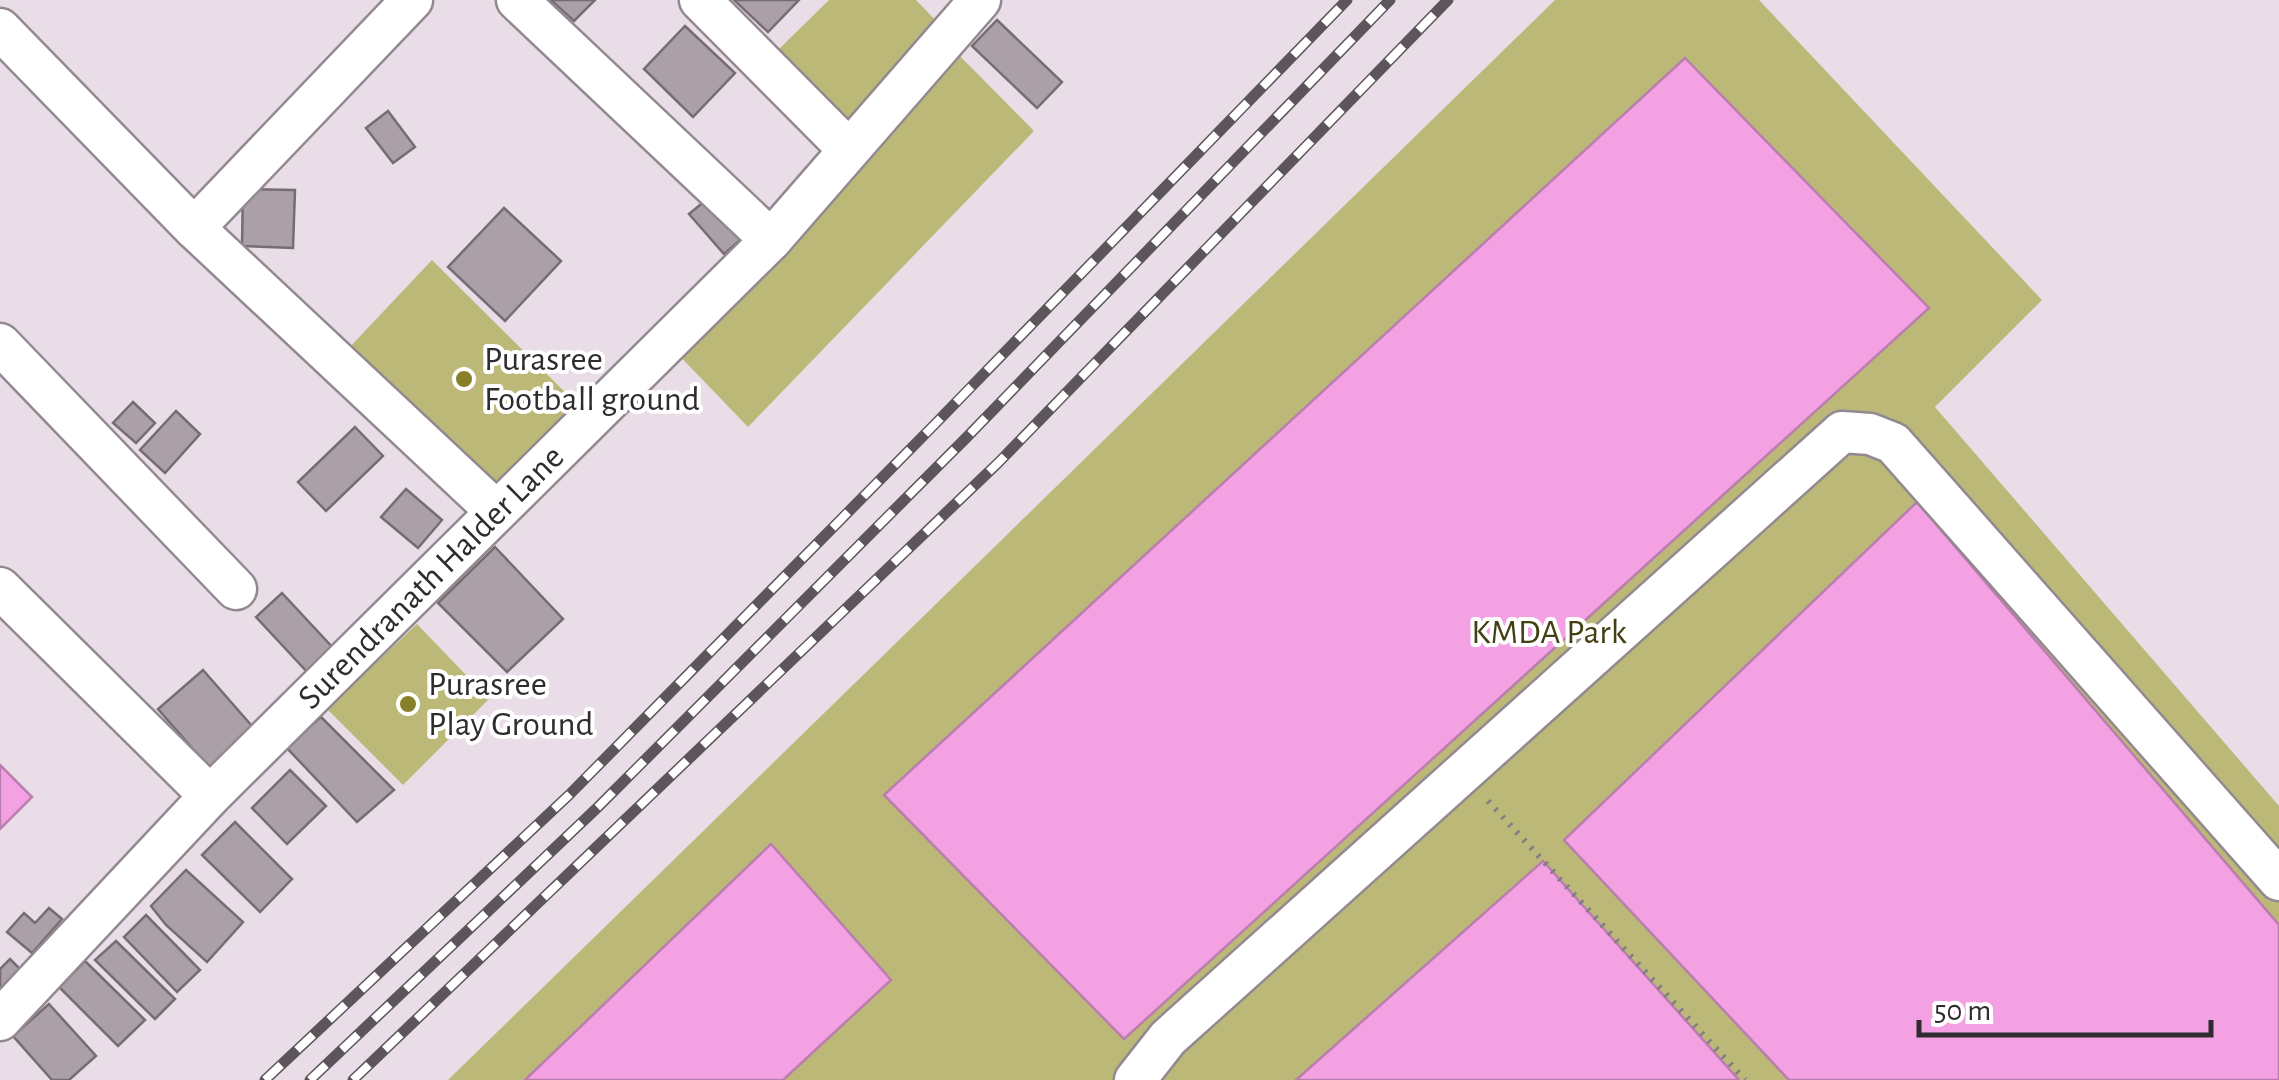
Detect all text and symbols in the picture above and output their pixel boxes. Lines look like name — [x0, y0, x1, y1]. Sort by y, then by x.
place label: Purasree Football ground — [484, 342, 700, 417]
marker: Purasree Football ground — [453, 368, 475, 390]
street label: Surendranath Halder Lane — [291, 439, 570, 716]
park label: KMDA Park — [1471, 615, 1627, 650]
place label: Purasree Play Ground — [428, 667, 594, 742]
marker: Purasree Play Ground — [397, 693, 419, 715]
scale bar — [1919, 975, 2212, 1037]
text: 50 m — [1934, 996, 1991, 1026]

